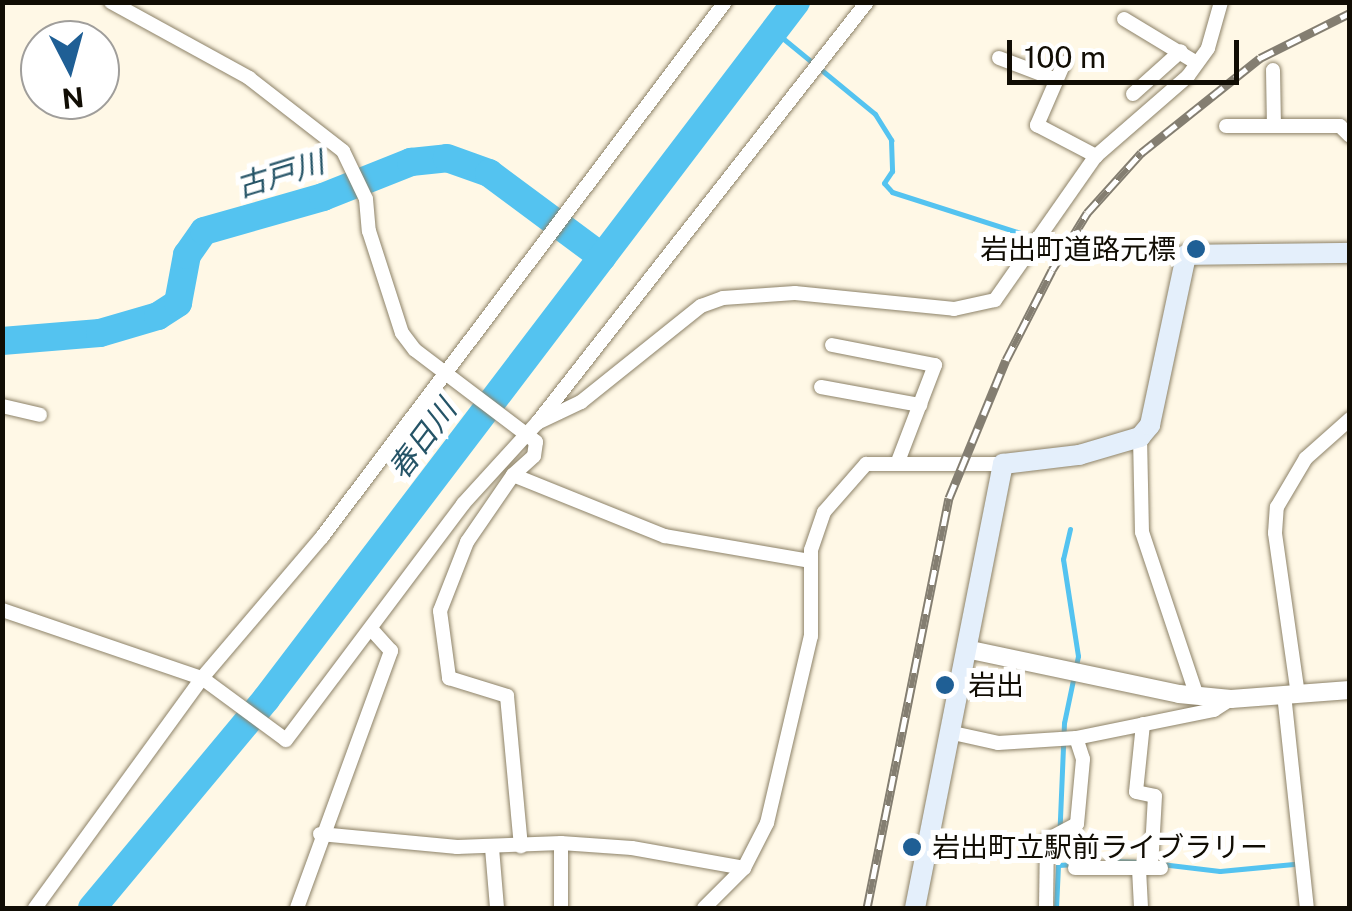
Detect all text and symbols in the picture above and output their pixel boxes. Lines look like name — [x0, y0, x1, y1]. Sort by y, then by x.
north arrow — [20, 20, 120, 120]
scale bar — [1012, 20, 1244, 82]
text: 100 m — [1024, 39, 1106, 75]
text: N — [60, 81, 86, 116]
water label: 古戸川 — [232, 144, 328, 204]
place label: 岩出町道路元標 — [980, 232, 1176, 266]
marker: 岩出町道路元標 — [1185, 238, 1207, 260]
water label: 春日川 — [381, 392, 463, 486]
place label: 岩出 — [968, 668, 1024, 702]
marker: 岩出 — [932, 672, 958, 698]
place label: 岩出町立駅前ライブラリー — [932, 830, 1268, 864]
marker: 岩出町立駅前ライブラリー — [901, 836, 923, 858]

